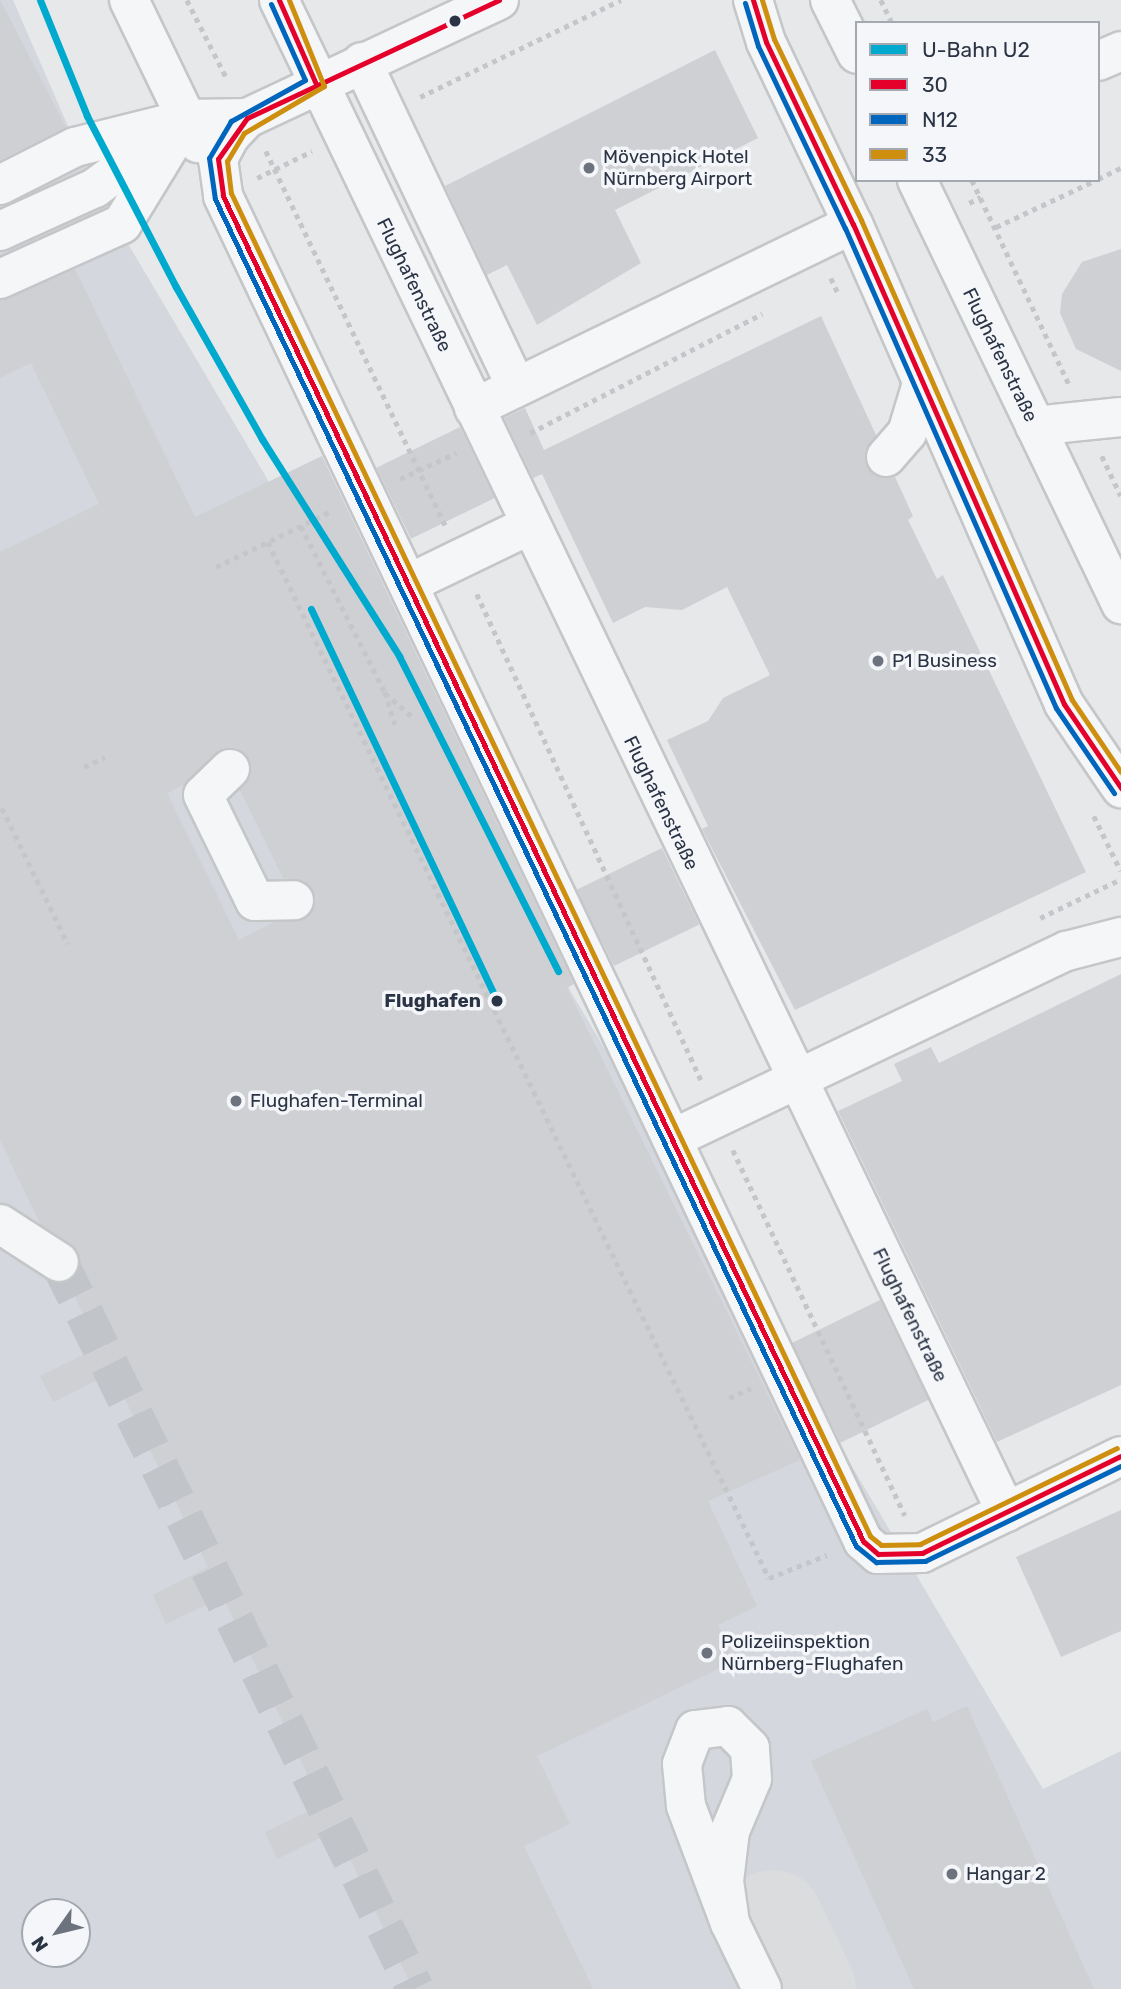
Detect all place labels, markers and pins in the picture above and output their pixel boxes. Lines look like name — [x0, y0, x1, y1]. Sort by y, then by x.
unlabelled marker — [448, 14, 462, 28]
place label: Mövenpick Hotel Nürnberg Airport — [603, 146, 753, 190]
marker: Mövenpick Hotel Nürnberg Airport — [581, 160, 597, 176]
place label: P1 Business — [892, 650, 997, 672]
marker: P1 Business — [870, 653, 886, 669]
place label: Flughafen — [384, 990, 481, 1012]
marker: Flughafen — [487, 991, 507, 1011]
place label: Flughafen-Terminal — [250, 1090, 423, 1112]
marker: Flughafen-Terminal — [228, 1093, 244, 1109]
place label: Polizeiinspektion Nürnberg-Flughafen — [721, 1631, 903, 1675]
marker: Polizeiinspektion Nürnberg-Flughafen — [699, 1645, 715, 1661]
place label: Hangar 2 — [966, 1863, 1046, 1885]
marker: Hangar 2 — [944, 1866, 960, 1882]

